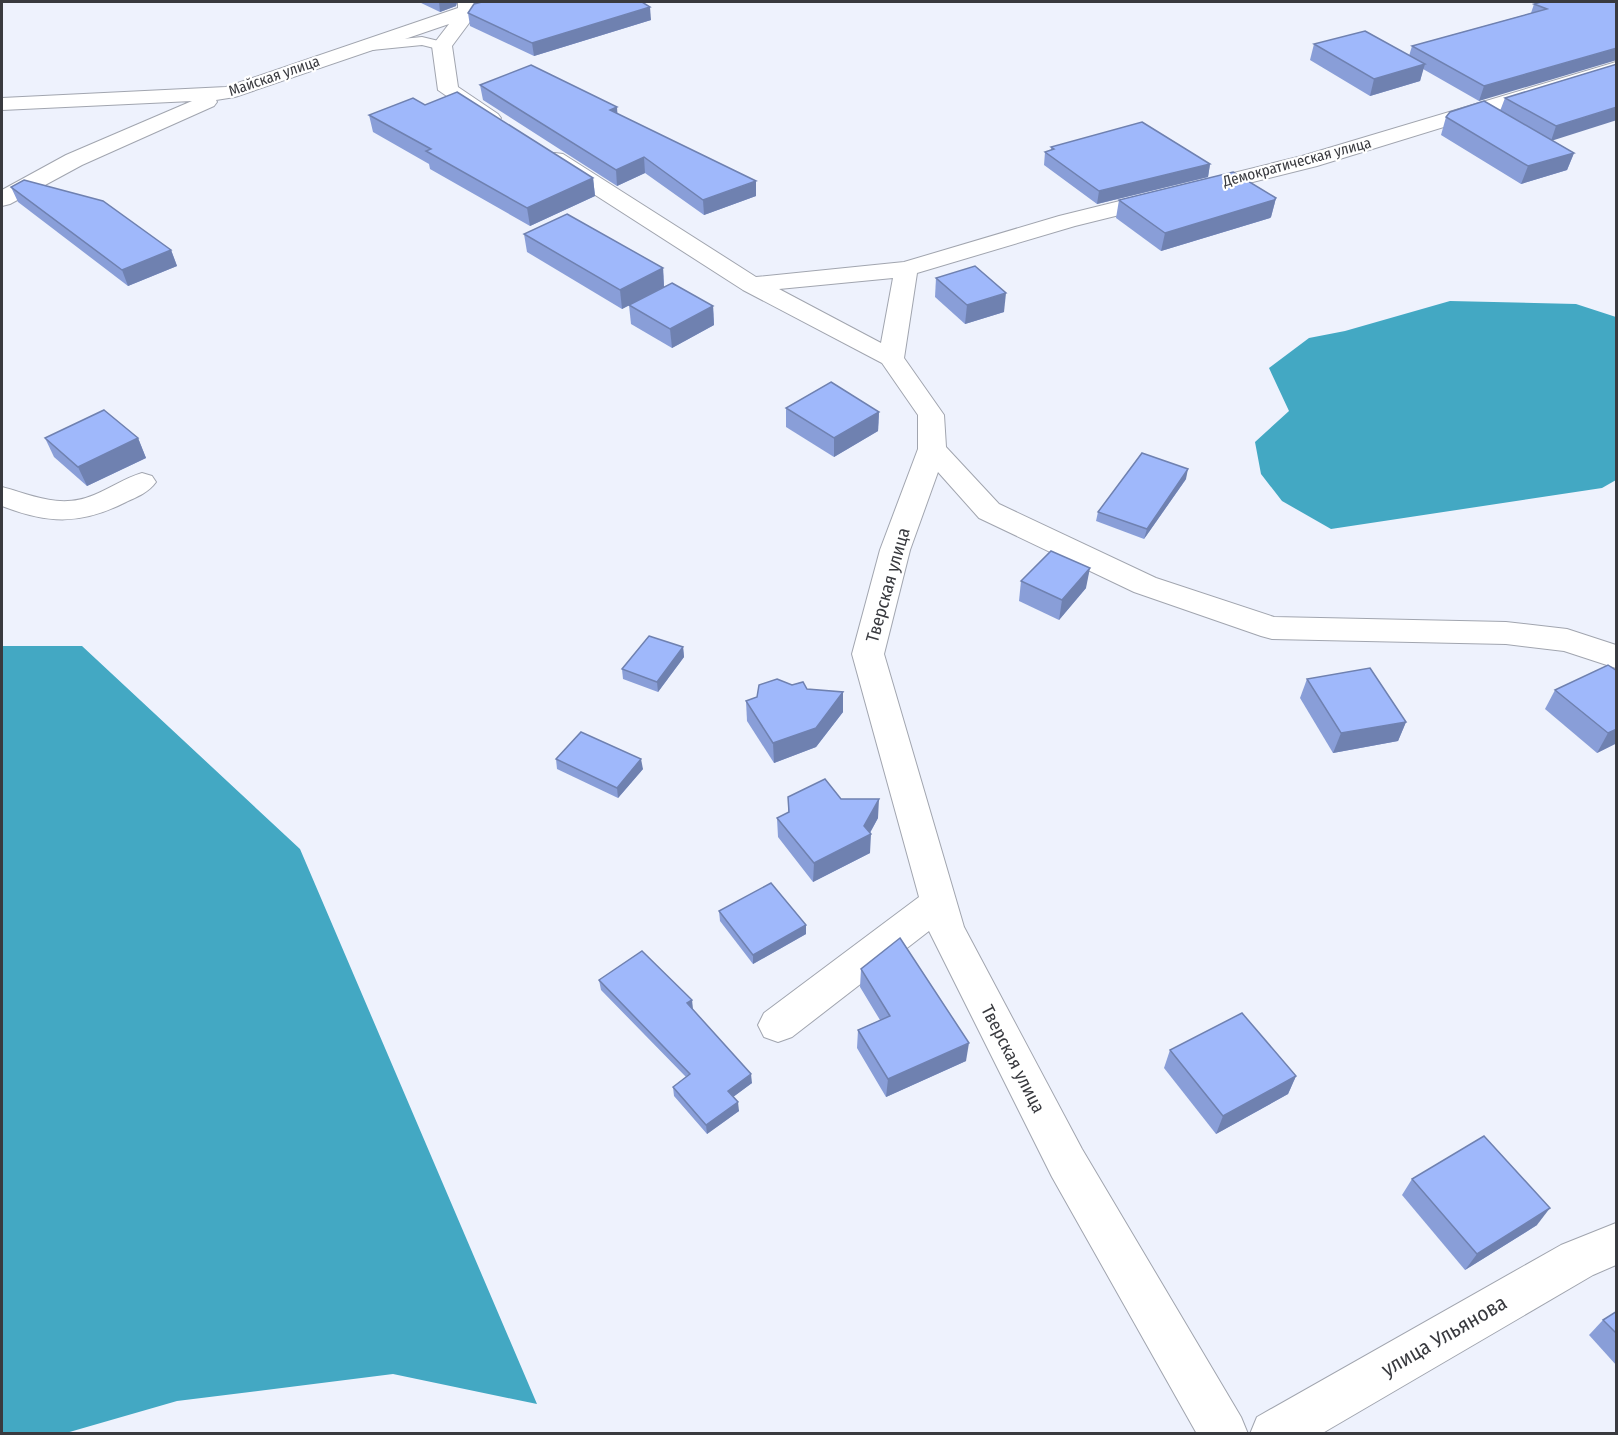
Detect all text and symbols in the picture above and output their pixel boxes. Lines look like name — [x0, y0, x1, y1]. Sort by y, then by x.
street label: Майская улица — [226, 52, 322, 100]
street label: Демократическая улица — [1220, 134, 1373, 191]
street label: Тверская улица — [861, 525, 915, 645]
street label: Тверская улица — [976, 1001, 1050, 1117]
street label: улица Ульянова — [1377, 1290, 1511, 1382]

